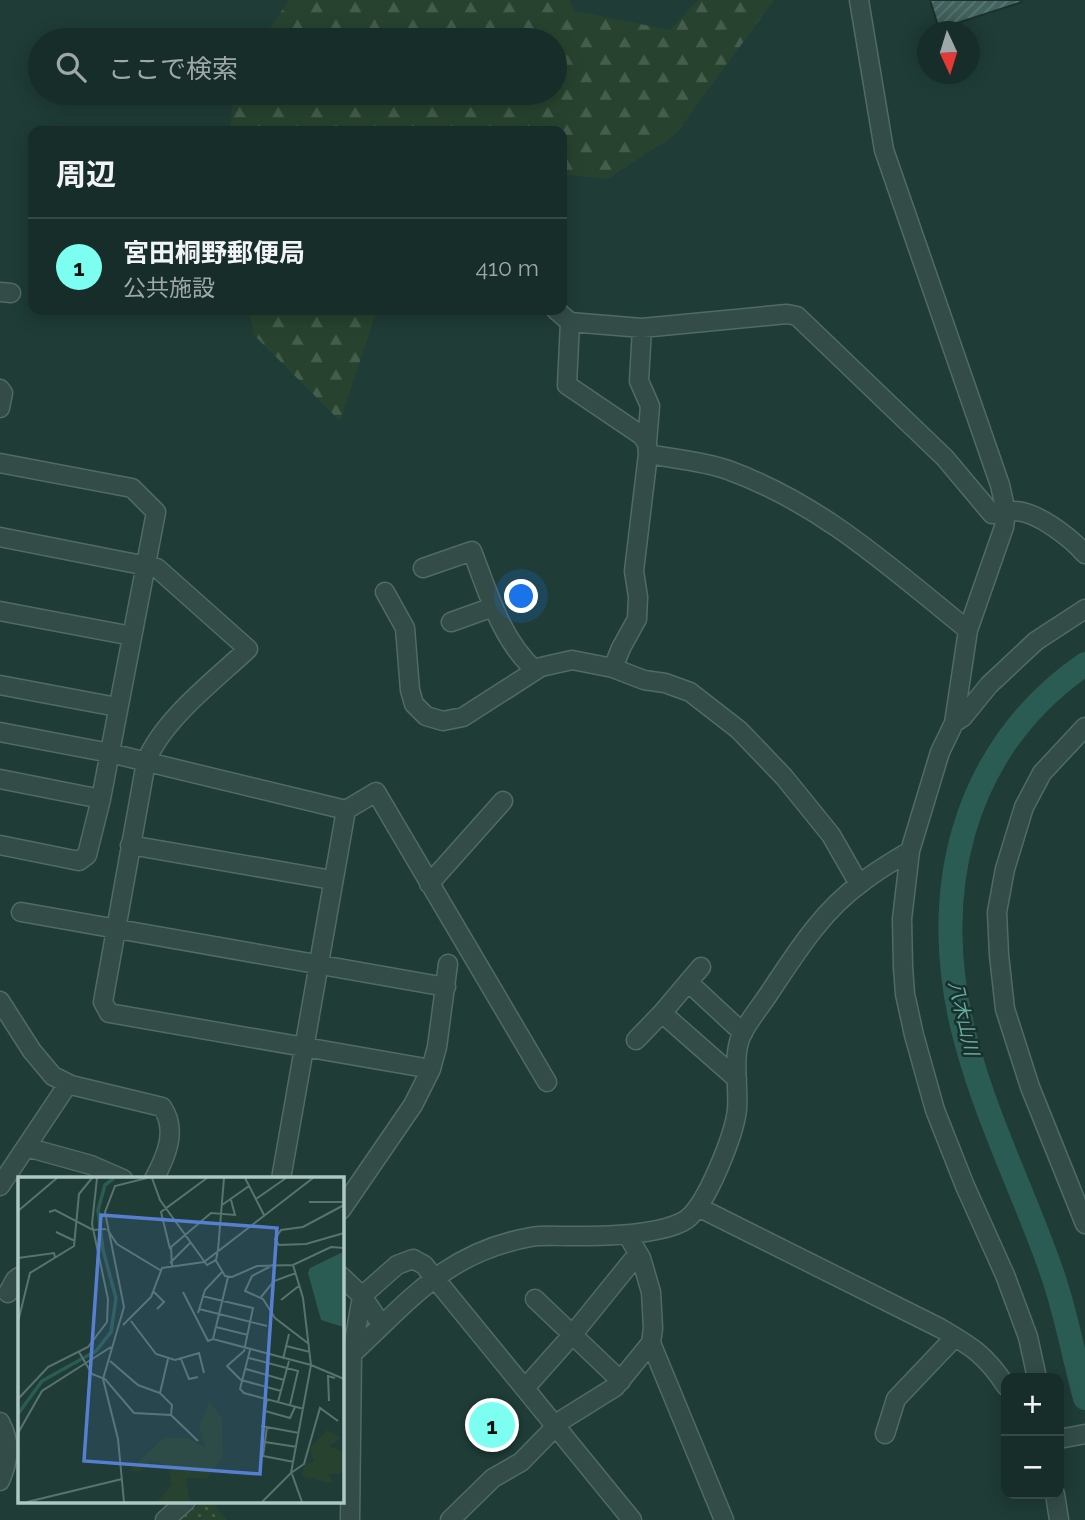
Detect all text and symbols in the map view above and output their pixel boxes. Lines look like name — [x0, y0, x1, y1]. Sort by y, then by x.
north arrow — [917, 21, 980, 84]
search box — [28, 28, 567, 105]
icon: search — [52, 48, 90, 86]
text: ここで検索 — [108, 54, 238, 84]
text: 周辺 — [56, 157, 116, 192]
text: 宮田桐野郵便局 — [123, 238, 305, 268]
text: 1 — [73, 254, 85, 281]
text: 410 m — [476, 254, 539, 281]
text: 公共施設 — [123, 274, 215, 301]
your location — [504, 579, 538, 613]
water label: 八木山川 — [945, 978, 984, 1059]
inset map — [18, 1177, 343, 1502]
map controls — [1001, 1373, 1064, 1499]
button: + — [1001, 1373, 1064, 1436]
pin: 1 — [469, 1399, 515, 1451]
button: − — [1001, 1436, 1064, 1499]

